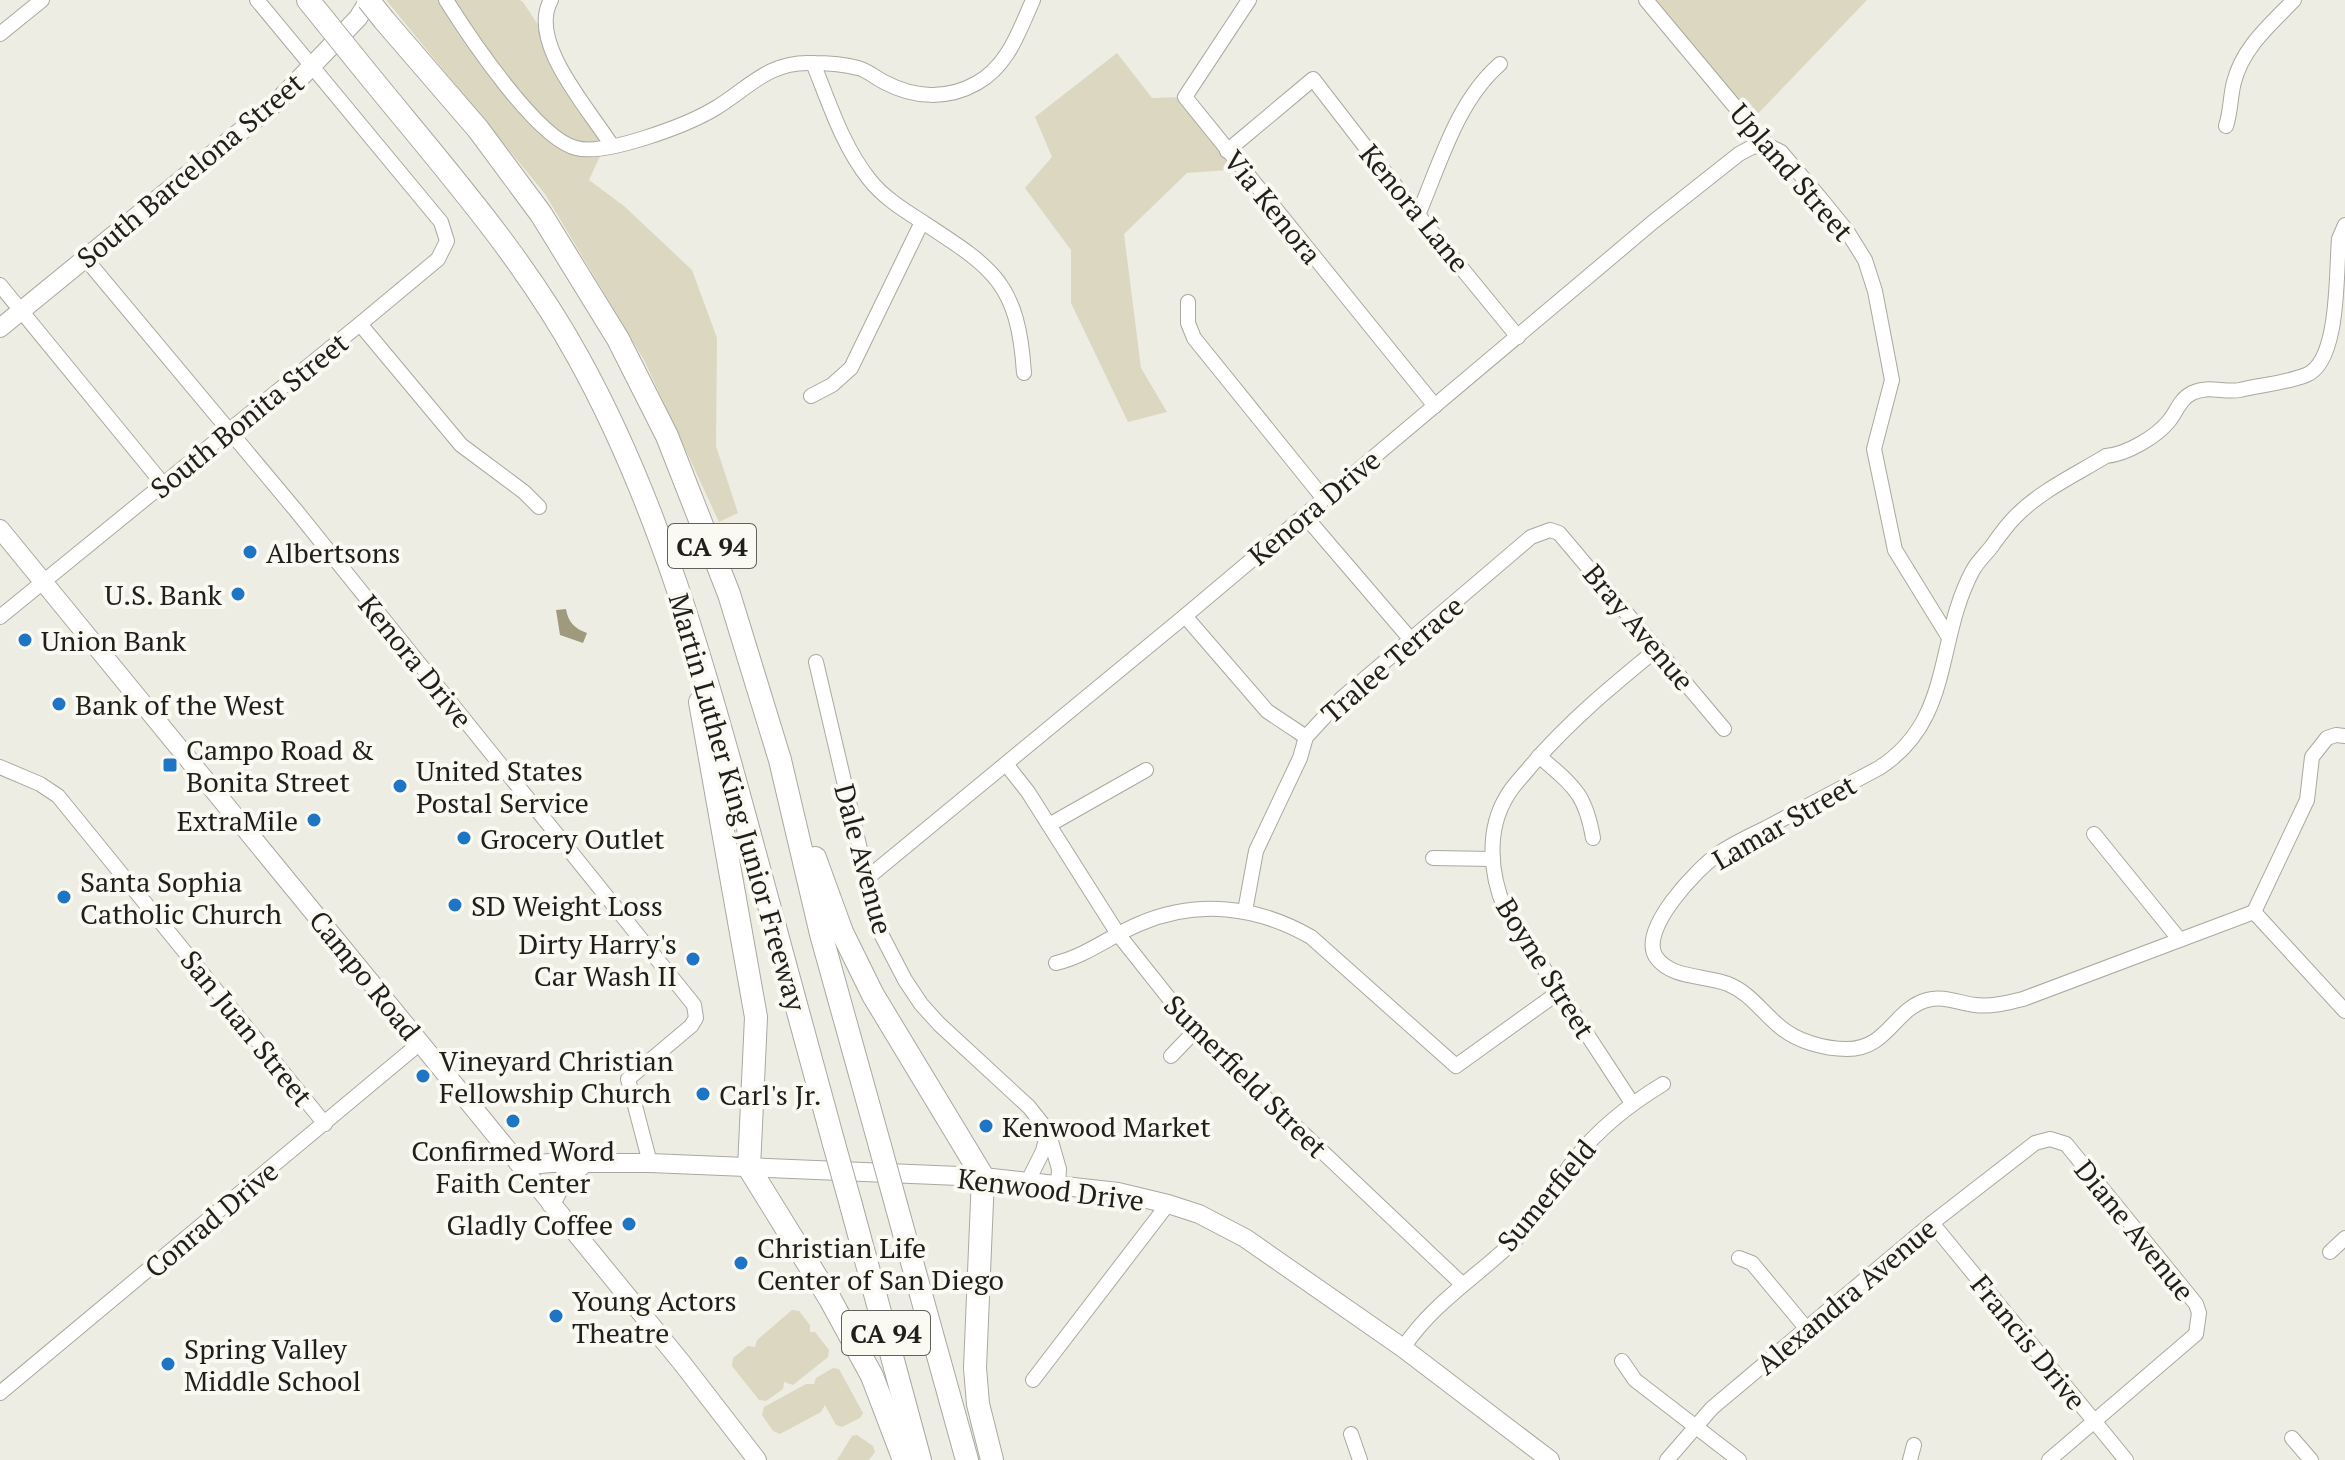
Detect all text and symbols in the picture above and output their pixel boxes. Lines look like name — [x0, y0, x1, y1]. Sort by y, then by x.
street label: South Barcelona Street — [69, 64, 312, 276]
street label: Upland Street — [1722, 95, 1862, 249]
street label: Kenora Lane — [1352, 136, 1478, 280]
street label: Via Kenora — [1216, 142, 1330, 272]
street label: South Bonita Street — [143, 323, 356, 506]
street label: Kenora Drive — [1240, 441, 1388, 573]
road number: CA 94 — [668, 524, 756, 568]
place label: Albertsons — [266, 534, 400, 571]
marker: Albertsons — [241, 543, 259, 561]
street label: Bray Avenue — [1575, 556, 1703, 698]
place label: U.S. Bank — [104, 576, 223, 613]
marker: U.S. Bank — [229, 585, 247, 603]
street label: Kenora Drive — [351, 587, 481, 735]
street label: Tralee Terrace — [1313, 587, 1471, 731]
street label: Martin Luther King Junior Freeway — [661, 589, 816, 1016]
place label: Union Bank — [41, 622, 187, 659]
marker: Union Bank — [16, 631, 34, 649]
place label: Bank of the West — [75, 686, 285, 723]
marker: Bank of the West — [50, 695, 68, 713]
place label: Campo Road & Bonita Street — [186, 731, 374, 800]
place label: United States Postal Service — [416, 752, 589, 821]
marker: Campo Road & Bonita Street — [161, 756, 179, 774]
street label: Lamar Street — [1705, 766, 1863, 878]
marker: United States Postal Service — [391, 777, 409, 795]
street label: Dale Avenue — [826, 780, 902, 938]
place label: ExtraMile — [177, 802, 298, 839]
marker: ExtraMile — [305, 811, 323, 829]
place label: Grocery Outlet — [480, 820, 665, 857]
marker: Grocery Outlet — [455, 829, 473, 847]
place label: Santa Sophia Catholic Church — [80, 863, 282, 932]
place label: SD Weight Loss — [471, 887, 663, 924]
marker: Santa Sophia Catholic Church — [55, 888, 73, 906]
street label: Boyne Street — [1488, 891, 1604, 1046]
marker: SD Weight Loss — [446, 896, 464, 914]
street label: Campo Road — [301, 902, 429, 1048]
place label: Dirty Harry's Car Wash II — [519, 925, 677, 994]
street label: San Juan Street — [173, 942, 322, 1114]
marker: Dirty Harry's Car Wash II — [684, 950, 702, 968]
street label: Sumerfield Street — [1156, 986, 1336, 1166]
place label: Vineyard Christian Fellowship Church — [439, 1042, 674, 1111]
marker: Vineyard Christian Fellowship Church — [414, 1067, 432, 1085]
place label: Carl's Jr. — [719, 1076, 822, 1113]
marker: Carl's Jr. — [694, 1085, 712, 1103]
place label: Kenwood Market — [1002, 1108, 1211, 1145]
marker: Confirmed Word Faith Center — [504, 1112, 522, 1130]
marker: Kenwood Market — [977, 1117, 995, 1135]
street label: Sumerfield — [1488, 1131, 1604, 1259]
place label: Confirmed Word Faith Center — [411, 1132, 615, 1201]
street label: Conrad Drive — [136, 1152, 286, 1286]
street label: Diane Avenue — [2067, 1152, 2203, 1308]
street label: Kenwood Drive — [956, 1159, 1146, 1219]
place label: Gladly Coffee — [447, 1206, 613, 1243]
street label: Alexandra Avenue — [1748, 1210, 1944, 1382]
marker: Gladly Coffee — [620, 1215, 638, 1233]
place label: Christian Life Center of San Diego — [757, 1229, 1004, 1298]
marker: Christian Life Center of San Diego — [732, 1254, 750, 1272]
street label: Francis Drive — [1963, 1267, 2095, 1417]
place label: Young Actors Theatre — [572, 1282, 737, 1351]
marker: Young Actors Theatre — [547, 1307, 565, 1325]
road number: CA 94 — [842, 1311, 930, 1355]
place label: Spring Valley Middle School — [184, 1330, 361, 1399]
marker: Spring Valley Middle School — [159, 1355, 177, 1373]

